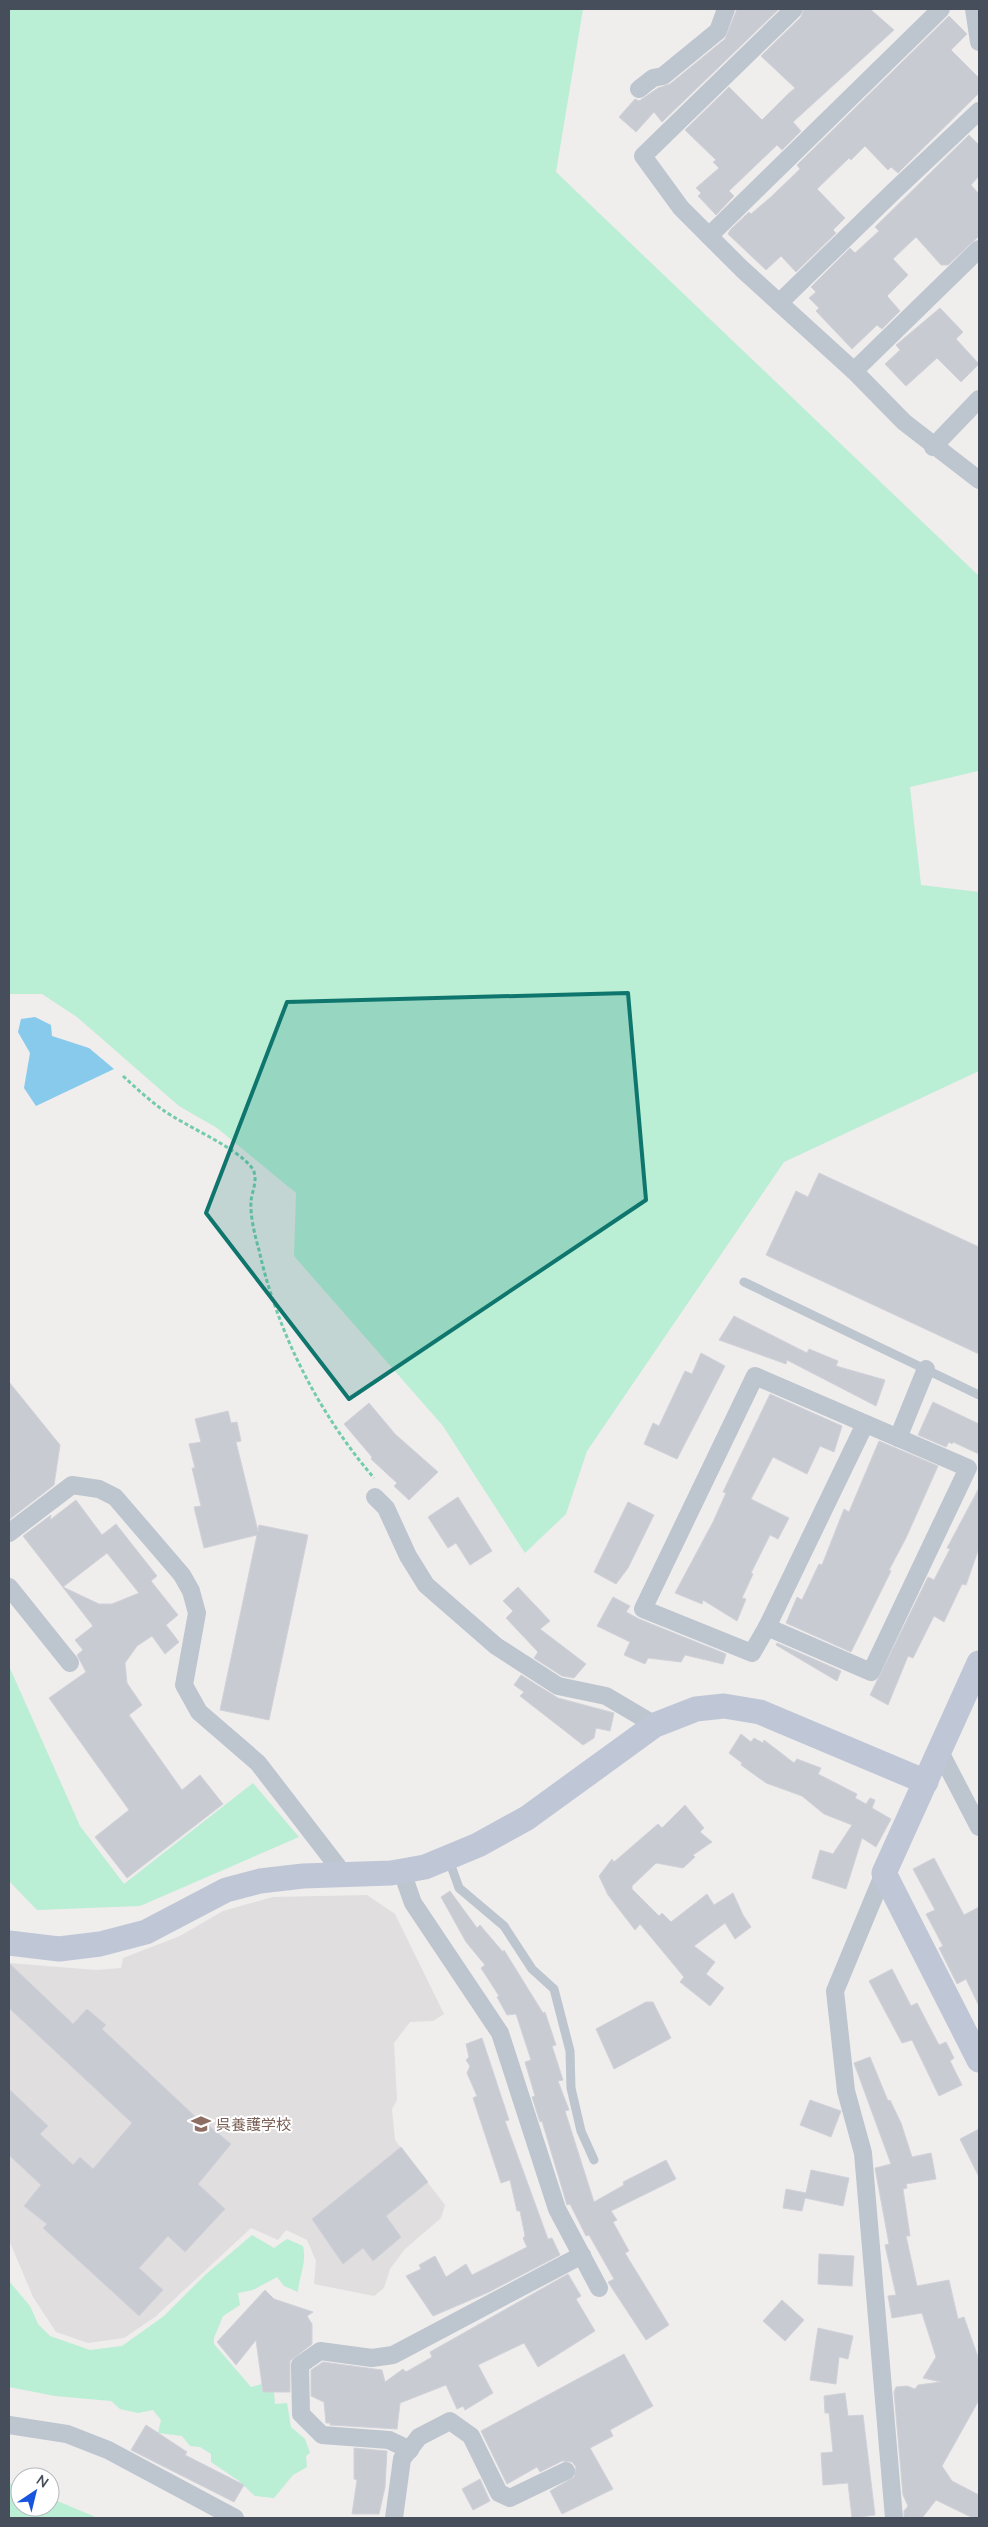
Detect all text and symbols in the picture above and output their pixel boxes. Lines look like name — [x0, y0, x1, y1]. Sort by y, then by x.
school or university icon: 呉養護学校 — [190, 2113, 212, 2135]
place label: 呉養護学校 — [216, 2115, 291, 2133]
north arrow — [10, 2467, 60, 2517]
text: N — [33, 2471, 52, 2491]

